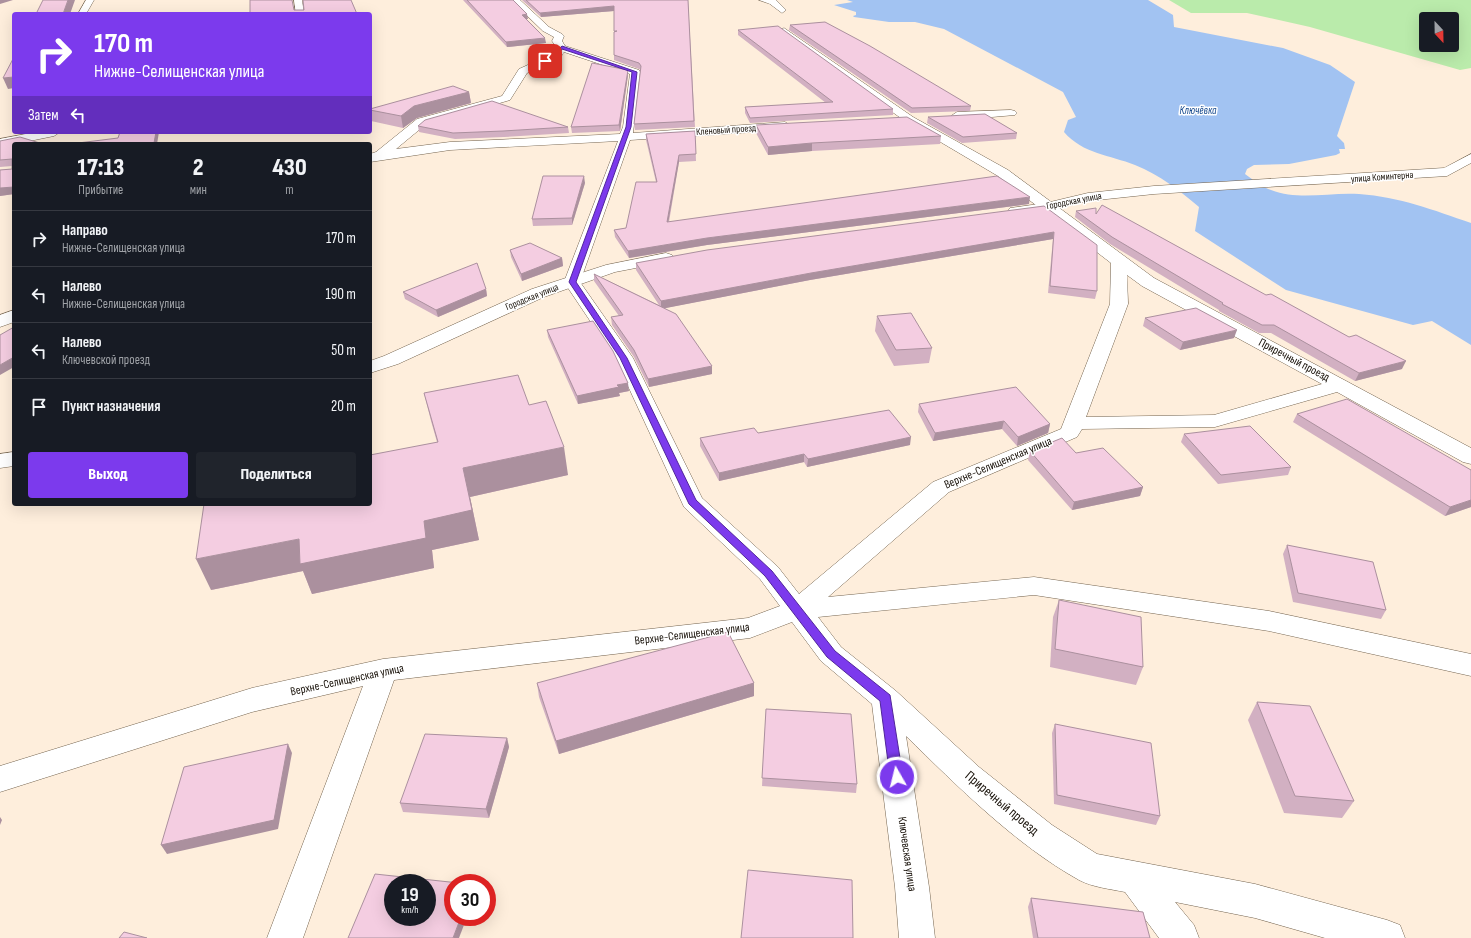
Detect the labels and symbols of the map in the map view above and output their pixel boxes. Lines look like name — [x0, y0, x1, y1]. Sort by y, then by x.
north arrow — [1419, 12, 1459, 52]
pin — [528, 44, 562, 78]
water label: Ключёвка — [1180, 104, 1217, 117]
street label: Кленовый проезд — [696, 122, 757, 138]
street label: улица Коминтерна — [1350, 169, 1414, 185]
street label: Городская улица — [1045, 190, 1103, 212]
street label: Городская улица — [504, 281, 560, 313]
street label: Приречный проезд — [1256, 335, 1332, 385]
street label: Верхне-Селищенская улица — [942, 433, 1054, 492]
street label: Верхне-Селищенская улица — [634, 619, 751, 648]
street label: Верхне-Селищенская улица — [289, 661, 405, 699]
position arrow — [876, 756, 918, 798]
street label: Приречный проезд — [962, 767, 1043, 839]
street label: Ключевская улица — [894, 816, 920, 893]
speed limit sign: 30 — [444, 874, 496, 926]

